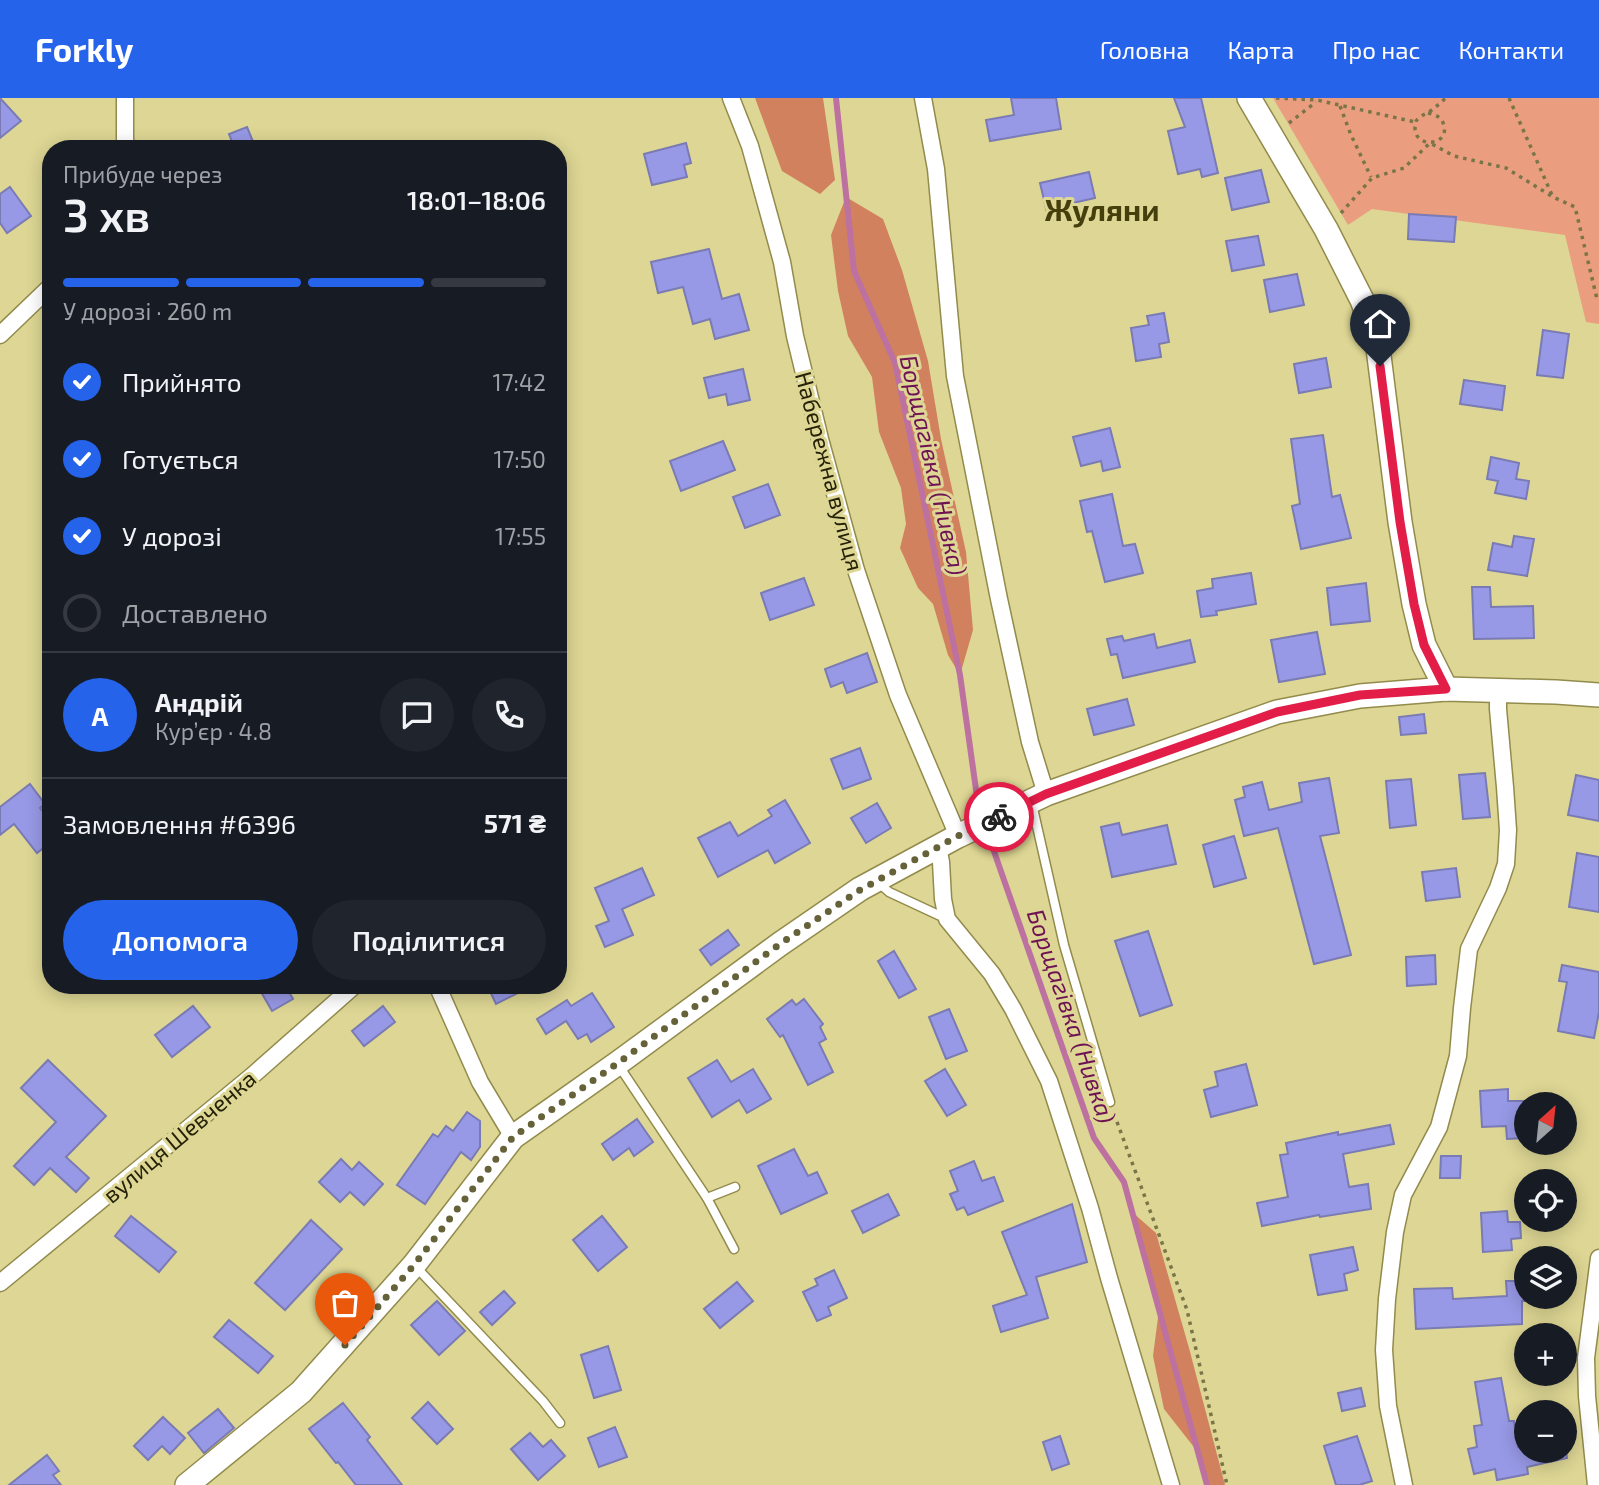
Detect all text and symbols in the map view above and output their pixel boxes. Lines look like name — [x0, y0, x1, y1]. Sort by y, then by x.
text: Forkly — [35, 29, 134, 69]
text: Головна — [1100, 35, 1190, 64]
text: Карта — [1228, 35, 1294, 64]
text: Про нас — [1332, 35, 1420, 64]
text: Контакти — [1458, 35, 1564, 64]
text: Прибуде через — [63, 160, 223, 188]
text: 18:01–18:06 — [407, 184, 546, 215]
text: 3 хв — [63, 186, 150, 241]
district label: Жуляни — [1045, 191, 1159, 228]
pin — [1350, 294, 1410, 366]
text: У дорозі · 260 m — [63, 297, 232, 325]
icon: home — [1361, 305, 1399, 343]
water label: Борщагівка (Нивка) — [895, 352, 974, 578]
icon: check — [63, 363, 101, 401]
text: Прийнято — [122, 366, 242, 397]
text: 17:42 — [493, 368, 546, 396]
street label: Набережна вулиця — [789, 368, 870, 574]
icon: check — [63, 440, 101, 478]
text: Готується — [122, 443, 239, 474]
text: 17:50 — [493, 445, 546, 473]
icon: check — [63, 517, 101, 555]
text: У дорозі — [122, 520, 222, 551]
text: 17:55 — [495, 522, 546, 550]
text: Доставлено — [122, 597, 268, 628]
button: chat — [380, 678, 454, 752]
button: phone — [472, 678, 546, 752]
text: Андрій — [155, 686, 243, 717]
text: А — [92, 700, 108, 731]
text: Кур’єр · 4.8 — [155, 717, 272, 745]
courier — [964, 782, 1034, 852]
icon: bike — [980, 798, 1018, 836]
text: 571 ₴ — [484, 807, 546, 838]
text: Замовлення #6396 — [63, 808, 296, 839]
button: Допомога — [63, 900, 298, 980]
button: Поділитися — [312, 900, 546, 980]
water label: Борщагівка (Нивка) — [1022, 905, 1122, 1127]
street label: вулиця Шевченка — [97, 1064, 262, 1209]
north arrow — [1514, 1092, 1577, 1155]
map controls — [1514, 1092, 1577, 1463]
button: locate — [1514, 1169, 1577, 1232]
button: layers — [1514, 1246, 1577, 1309]
pin — [315, 1273, 375, 1345]
icon: bag — [326, 1284, 364, 1322]
button: + — [1514, 1323, 1577, 1386]
button: − — [1514, 1400, 1577, 1463]

